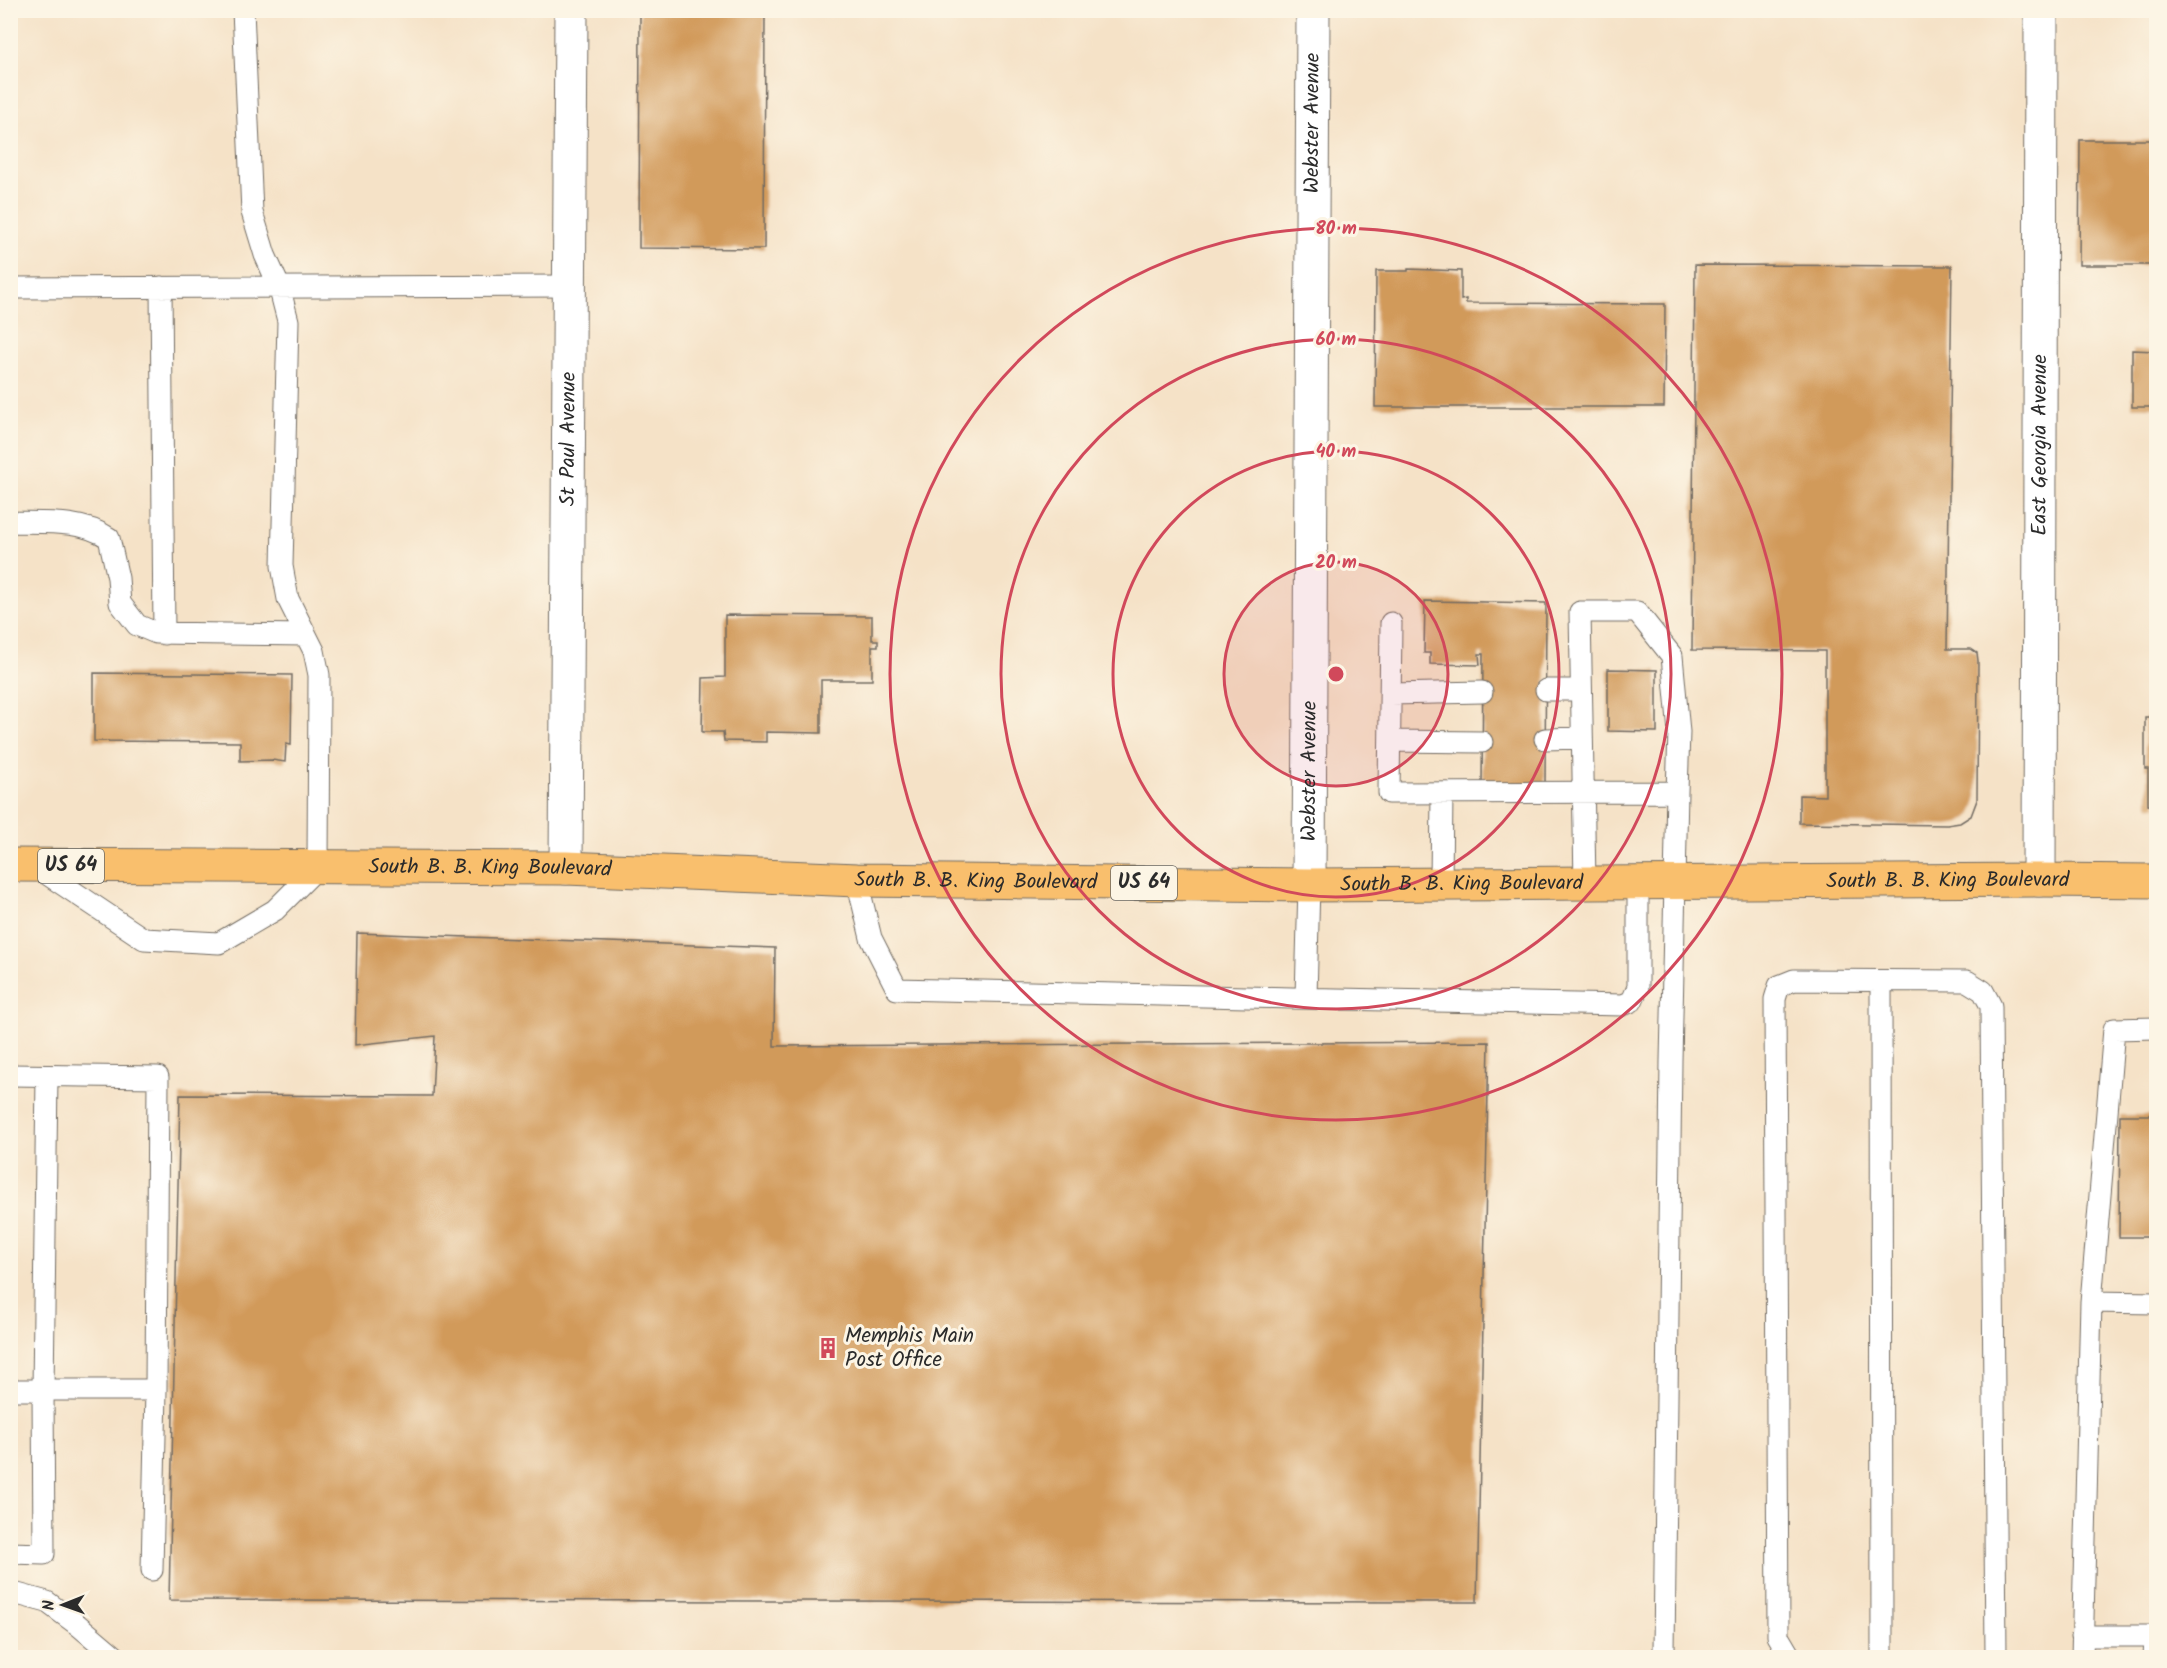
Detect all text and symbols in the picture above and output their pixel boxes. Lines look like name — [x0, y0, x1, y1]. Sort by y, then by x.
street label: Webster Avenue — [1296, 52, 1329, 193]
text: 80 m — [1315, 215, 1357, 244]
text: 60 m — [1316, 326, 1357, 355]
street label: East Georgia Avenue — [2023, 354, 2057, 536]
street label: St Paul Avenue — [552, 371, 585, 506]
text: 40 m — [1316, 438, 1357, 467]
text: 20 m — [1315, 549, 1357, 578]
centre of rings — [1326, 664, 1346, 684]
street label: Webster Avenue — [1293, 700, 1326, 841]
road number: US 64 — [38, 849, 104, 883]
street label: South B. B. King Boulevard — [368, 850, 613, 886]
street label: South B. B. King Boulevard — [854, 863, 1098, 899]
street label: South B. B. King Boulevard — [1826, 863, 2070, 898]
road number: US 64 — [1111, 866, 1177, 900]
street label: South B. B. King Boulevard — [1340, 867, 1584, 901]
place label: Memphis Main Post Office — [845, 1320, 974, 1377]
building icon: Memphis Main Post Office — [816, 1336, 840, 1360]
north arrow — [33, 1575, 93, 1635]
text: N — [37, 1600, 62, 1611]

